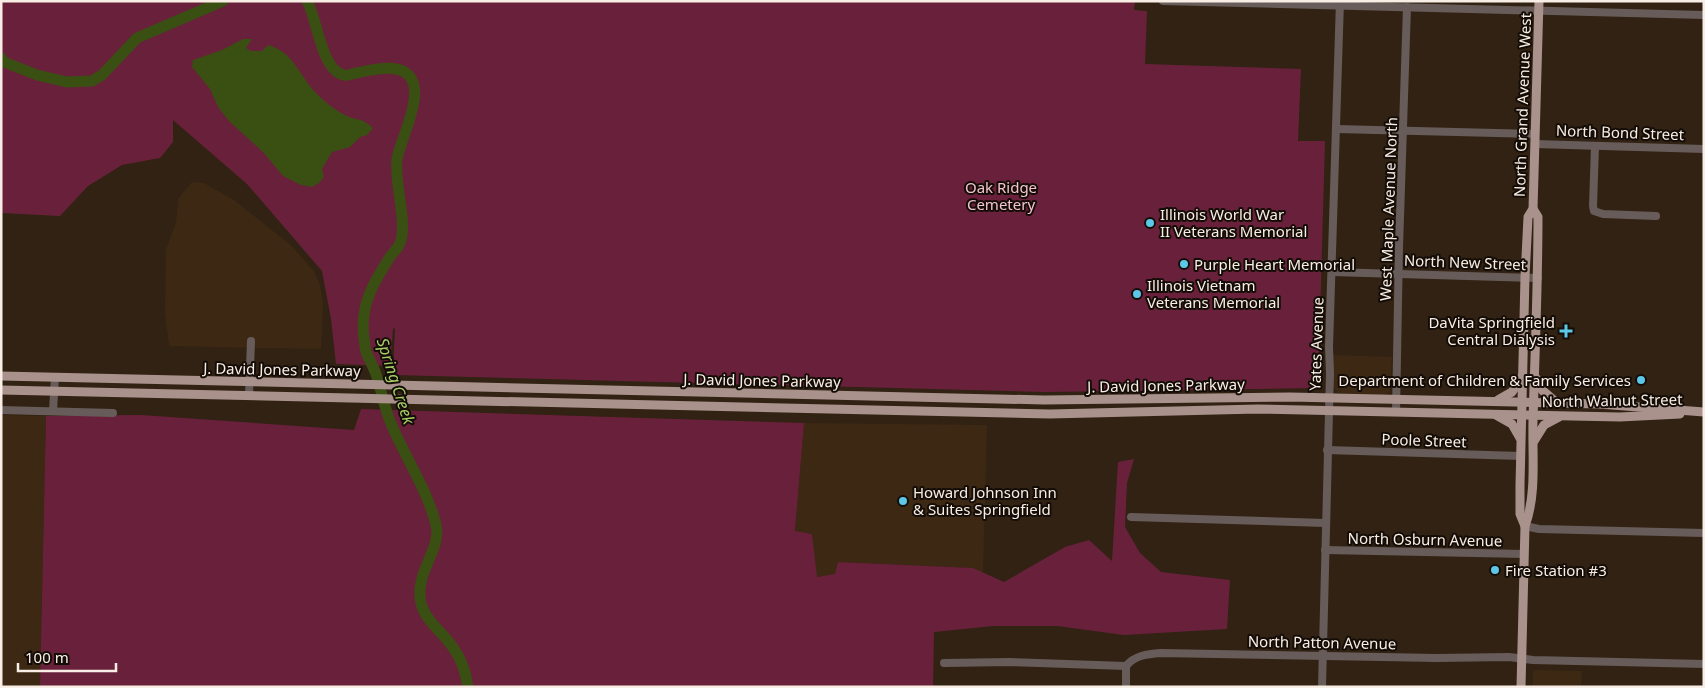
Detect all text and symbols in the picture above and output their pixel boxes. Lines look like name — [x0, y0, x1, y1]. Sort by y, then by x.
street label: North Grand Avenue West — [1509, 12, 1535, 197]
street label: West Maple Avenue North — [1375, 117, 1401, 301]
street label: North Bond Street — [1556, 120, 1685, 144]
park label: Oak Ridge Cemetery — [965, 177, 1037, 214]
place label: Illinois World War II Veterans Memorial — [1160, 204, 1307, 241]
marker: Illinois World War II Veterans Memorial — [1144, 217, 1156, 229]
street label: North New Street — [1403, 250, 1527, 274]
place label: Purple Heart Memorial — [1194, 254, 1355, 274]
marker: Purple Heart Memorial — [1178, 258, 1190, 270]
place label: Illinois Vietnam Veterans Memorial — [1147, 275, 1280, 312]
marker: Illinois Vietnam Veterans Memorial — [1131, 288, 1143, 300]
street label: Yates Avenue — [1304, 297, 1328, 391]
place label: DaVita Springfield Central Dialysis — [1428, 312, 1555, 349]
marker: DaVita Springfield Central Dialysis — [1559, 324, 1573, 338]
water label: Spring Creek — [372, 335, 421, 428]
street label: J. David Jones Parkway — [201, 358, 361, 380]
street label: J. David Jones Parkway — [681, 369, 841, 391]
place label: Department of Children & Family Services — [1338, 370, 1631, 390]
street label: J. David Jones Parkway — [1085, 374, 1245, 396]
marker: Department of Children & Family Services — [1635, 374, 1647, 386]
street label: North Walnut Street — [1541, 389, 1683, 411]
street label: Poole Street — [1381, 429, 1468, 452]
place label: Howard Johnson Inn & Suites Springfield — [913, 482, 1057, 519]
marker: Howard Johnson Inn & Suites Springfield — [897, 495, 909, 507]
street label: North Osburn Avenue — [1347, 528, 1503, 550]
place label: Fire Station #3 — [1505, 560, 1607, 580]
marker: Fire Station #3 — [1489, 564, 1501, 576]
street label: North Patton Avenue — [1248, 631, 1396, 653]
scale bar — [18, 640, 115, 672]
text: 100 m — [25, 647, 69, 667]

